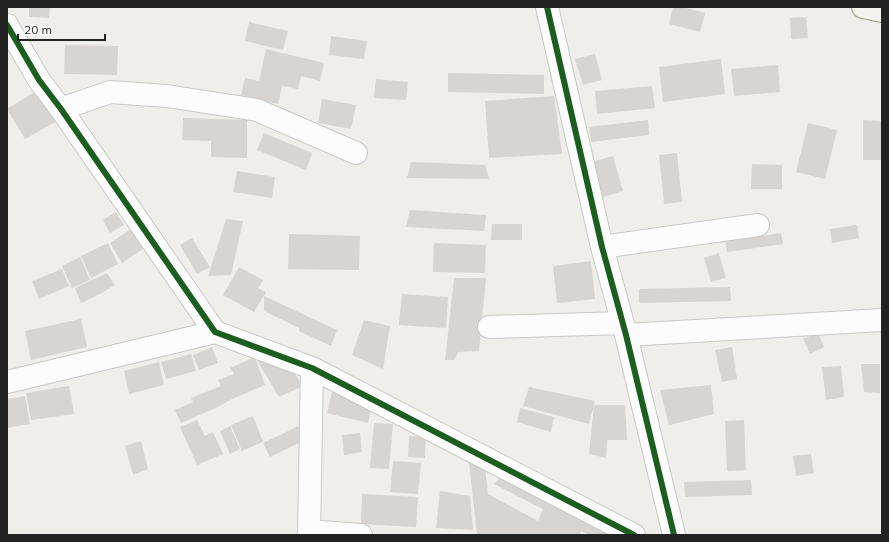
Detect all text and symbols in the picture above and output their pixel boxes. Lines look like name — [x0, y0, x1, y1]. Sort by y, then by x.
scale bar — [18, 16, 105, 42]
text: 20 m — [24, 22, 52, 37]

